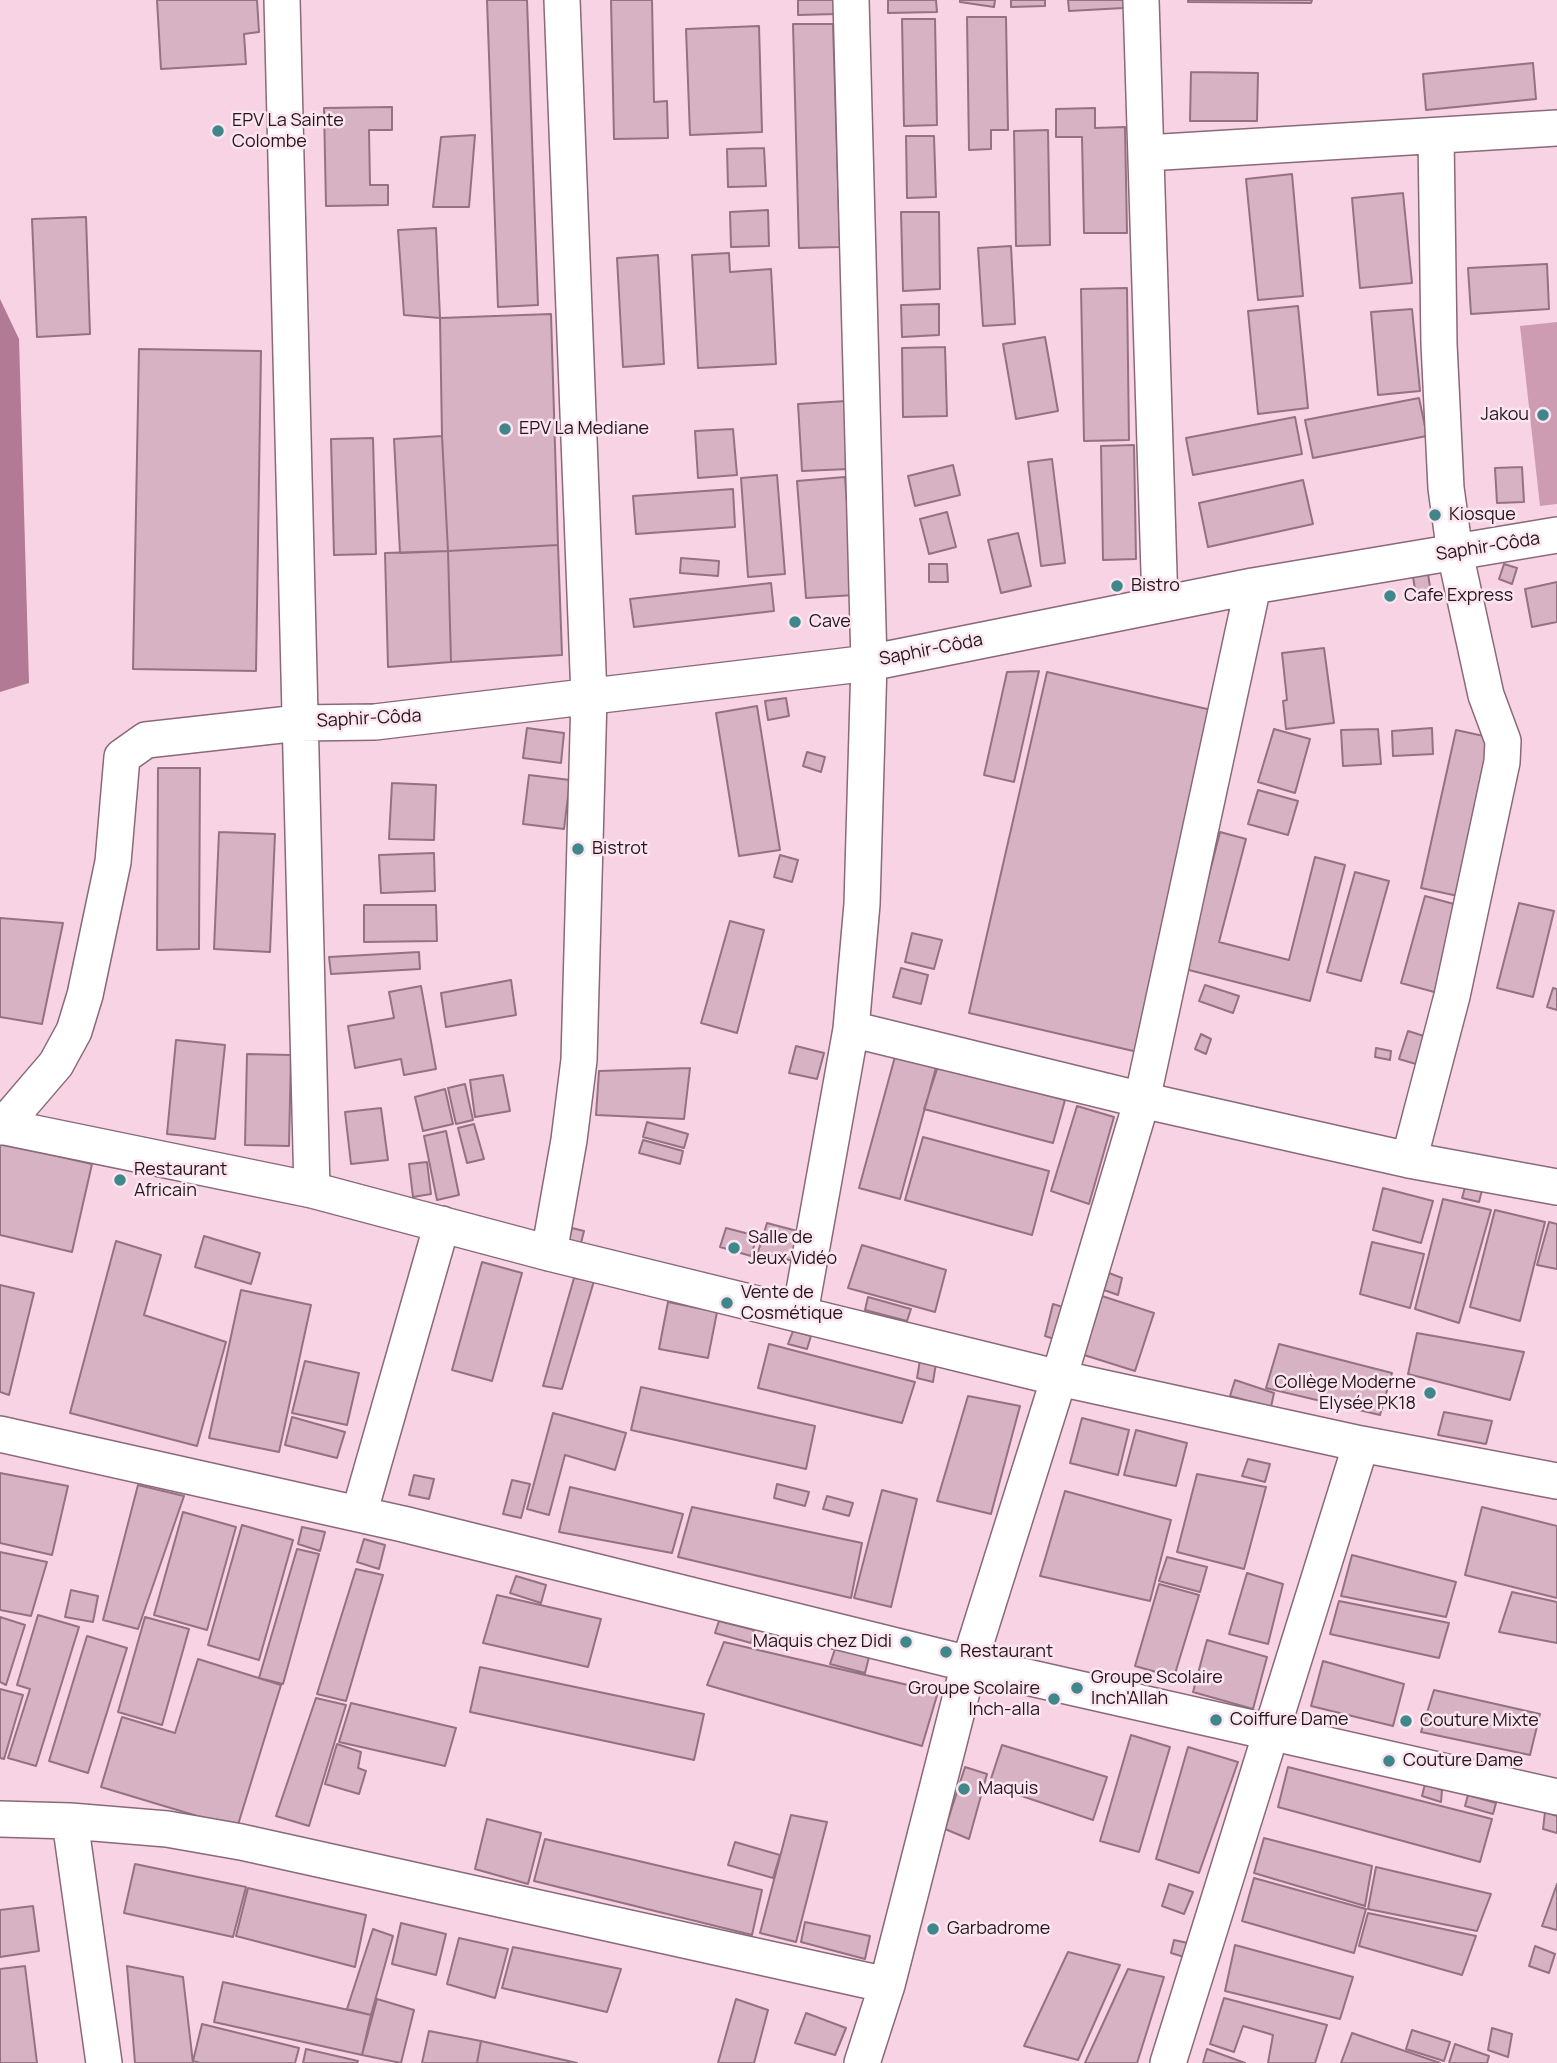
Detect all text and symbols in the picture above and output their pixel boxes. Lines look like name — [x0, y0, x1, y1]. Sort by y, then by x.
place label: EPV La Sainte Colombe — [232, 110, 344, 152]
marker: EPV La Sainte Colombe — [210, 123, 226, 139]
place label: Jakou — [1481, 404, 1529, 426]
marker: Jakou — [1535, 407, 1551, 423]
place label: EPV La Mediane — [519, 418, 649, 440]
marker: EPV La Mediane — [497, 421, 513, 437]
place label: Kiosque — [1449, 504, 1516, 526]
marker: Kiosque — [1427, 507, 1443, 523]
street label: Saphir-Côda — [1435, 528, 1541, 566]
place label: Bistro — [1131, 575, 1180, 597]
marker: Bistro — [1109, 578, 1125, 594]
place label: Cafe Express — [1404, 585, 1513, 607]
marker: Cafe Express — [1382, 588, 1398, 604]
place label: Cave — [809, 611, 851, 633]
marker: Cave — [787, 614, 803, 630]
street label: Saphir-Côda — [877, 629, 985, 671]
street label: Saphir-Côda — [316, 705, 422, 733]
place label: Bistrot — [592, 838, 648, 860]
marker: Bistrot — [570, 841, 586, 857]
place label: Restaurant Africain — [134, 1159, 227, 1202]
marker: Restaurant Africain — [112, 1172, 128, 1188]
place label: Salle de Jeux Vidéo — [748, 1227, 837, 1270]
marker: Salle de Jeux Vidéo — [726, 1240, 742, 1256]
place label: Vente de Cosmétique — [741, 1282, 843, 1324]
marker: Vente de Cosmétique — [719, 1295, 735, 1311]
place label: Collège Moderne Elysée PK18 — [1274, 1372, 1416, 1414]
marker: Collège Moderne Elysée PK18 — [1422, 1385, 1438, 1401]
place label: Maquis chez Didi — [753, 1631, 892, 1653]
marker: Maquis chez Didi — [898, 1634, 914, 1650]
place label: Restaurant — [960, 1641, 1053, 1663]
marker: Restaurant — [938, 1644, 954, 1660]
place label: Groupe Scolaire Inch'Allah — [1091, 1667, 1223, 1710]
place label: Groupe Scolaire Inch-alla — [908, 1678, 1040, 1720]
marker: Groupe Scolaire Inch'Allah — [1069, 1680, 1085, 1696]
marker: Groupe Scolaire Inch-alla — [1046, 1691, 1062, 1707]
place label: Coiffure Dame — [1230, 1709, 1349, 1731]
place label: Couture Mixte — [1420, 1710, 1539, 1732]
marker: Coiffure Dame — [1208, 1712, 1224, 1728]
marker: Couture Mixte — [1398, 1713, 1414, 1729]
place label: Couture Dame — [1403, 1750, 1523, 1772]
marker: Couture Dame — [1381, 1753, 1397, 1769]
place label: Maquis — [978, 1778, 1038, 1800]
marker: Maquis — [956, 1781, 972, 1797]
place label: Garbadrome — [947, 1918, 1050, 1940]
marker: Garbadrome — [925, 1921, 941, 1937]

